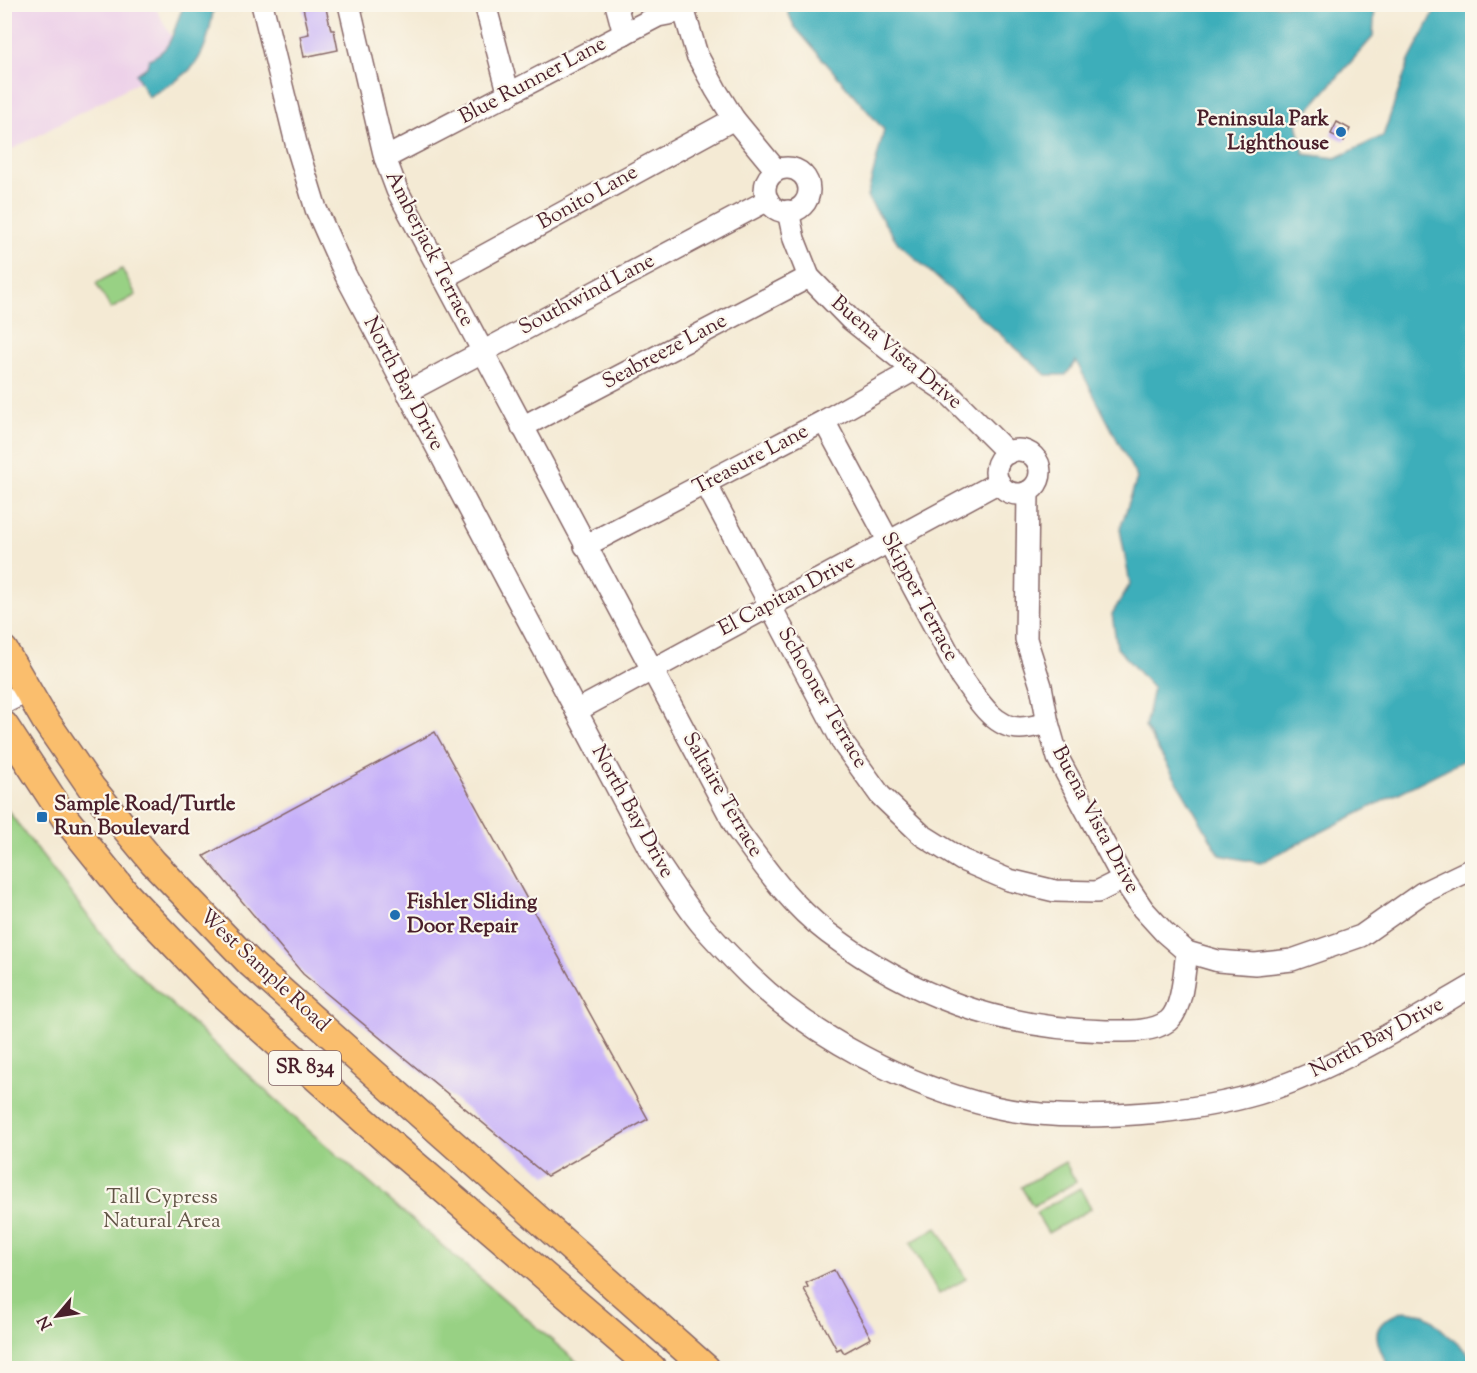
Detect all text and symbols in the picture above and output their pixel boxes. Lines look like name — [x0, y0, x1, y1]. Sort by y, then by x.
street label: Blue Runner Lane — [454, 30, 612, 132]
place label: Peninsula Park Lighthouse — [1197, 105, 1330, 159]
marker: Peninsula Park Lighthouse — [1334, 125, 1348, 139]
street label: Bonito Lane — [532, 158, 644, 238]
street label: Amberjack Terrace — [377, 166, 481, 332]
street label: Southwind Lane — [514, 247, 660, 343]
street label: Buena Vista Drive — [824, 289, 968, 417]
street label: Seabreeze Lane — [597, 307, 733, 397]
street label: North Bay Drive — [355, 312, 451, 456]
street label: Treasure Lane — [688, 417, 814, 503]
street label: Skipper Terrace — [872, 527, 966, 667]
street label: El Capitan Drive — [713, 547, 861, 645]
street label: Schooner Terrace — [769, 622, 875, 774]
street label: Saltaire Terrace — [674, 727, 770, 863]
street label: North Bay Drive — [583, 740, 681, 884]
street label: Buena Vista Drive — [1043, 741, 1147, 899]
place label: Sample Road/Turtle Run Boulevard — [54, 790, 236, 844]
marker: Sample Road/Turtle Run Boulevard — [35, 810, 49, 824]
place label: Fishler Sliding Door Repair — [407, 888, 538, 942]
street label: West Sample Road — [192, 902, 336, 1040]
marker: Fishler Sliding Door Repair — [388, 908, 402, 922]
street label: North Bay Drive — [1305, 990, 1449, 1086]
road number: SR 834 — [269, 1051, 341, 1085]
park label: Tall Cypress Natural Area — [103, 1183, 221, 1237]
north arrow — [27, 1286, 87, 1346]
text: N — [33, 1311, 59, 1333]

